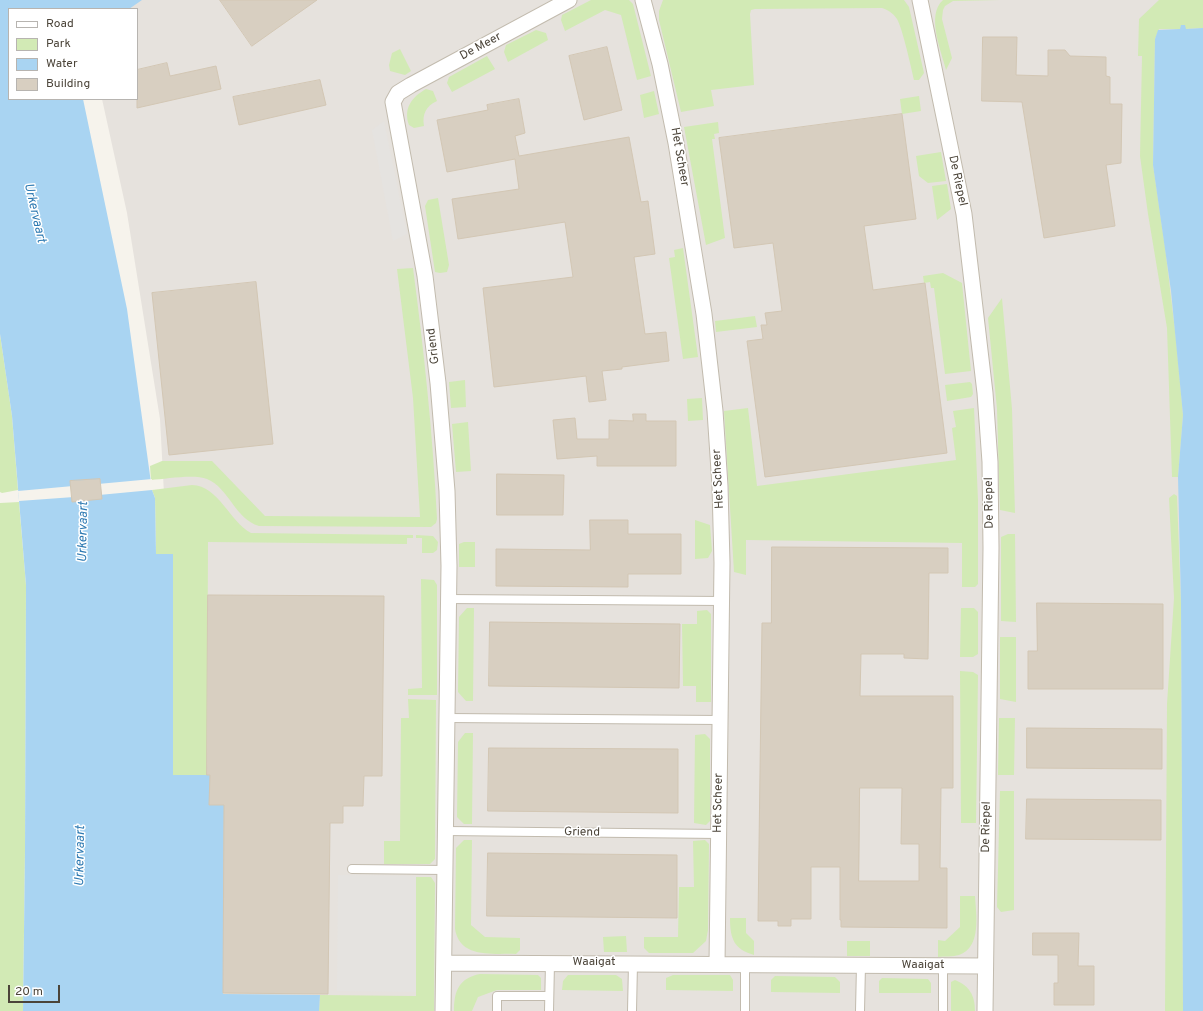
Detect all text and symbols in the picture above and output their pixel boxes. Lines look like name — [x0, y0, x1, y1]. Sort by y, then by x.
legend — [8, 8, 138, 100]
text: Road — [46, 16, 74, 32]
street label: De Meer — [458, 30, 504, 64]
text: Park — [46, 36, 71, 52]
text: Water — [46, 56, 78, 72]
text: Building — [46, 76, 90, 92]
street label: Het Scheer — [667, 126, 691, 188]
street label: De Riepel — [945, 154, 969, 208]
water label: Urkervaart — [20, 182, 48, 244]
street label: Griend — [425, 327, 443, 365]
street label: Het Scheer — [710, 449, 728, 509]
street label: De Riepel — [982, 477, 998, 529]
water label: Urkervaart — [76, 501, 92, 563]
street label: Het Scheer — [711, 773, 727, 833]
street label: De Riepel — [979, 801, 995, 853]
water label: Urkervaart — [73, 825, 89, 887]
street label: Griend — [564, 825, 600, 841]
street label: Waaigat — [572, 956, 616, 970]
street label: Waaigat — [901, 959, 945, 973]
scale bar — [10, 977, 62, 1003]
text: 20 m — [15, 984, 43, 1000]

